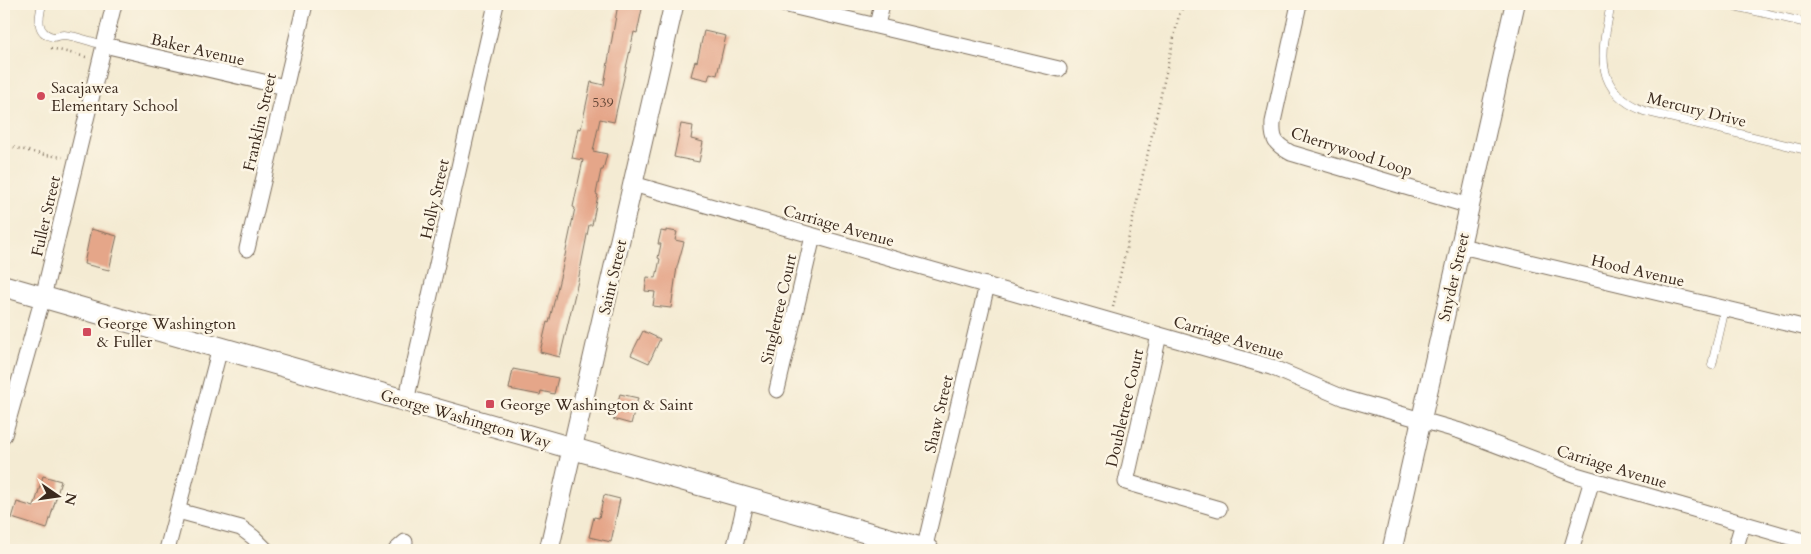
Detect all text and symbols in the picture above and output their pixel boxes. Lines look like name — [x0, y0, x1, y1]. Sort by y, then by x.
street label: Baker Avenue — [149, 28, 247, 71]
street label: Franklin Street — [238, 71, 282, 173]
place label: Sacajawea Elementary School — [51, 77, 178, 117]
street label: Mercury Drive — [1645, 87, 1749, 133]
marker: Sacajawea Elementary School — [35, 90, 47, 102]
house number: 539 — [592, 93, 614, 112]
street label: Cherrywood Loop — [1288, 122, 1415, 182]
street label: Holly Street — [415, 157, 455, 241]
street label: Fuller Street — [26, 174, 66, 259]
street label: Carriage Avenue — [781, 200, 897, 252]
street label: Snyder Street — [1433, 231, 1475, 324]
street label: Saint Street — [594, 238, 632, 317]
street label: Hood Avenue — [1589, 250, 1687, 292]
street label: Singletree Court — [756, 252, 802, 366]
street label: Carriage Avenue — [1171, 311, 1287, 365]
place label: George Washington & Fuller — [97, 313, 236, 353]
marker: George Washington & Fuller — [81, 326, 93, 338]
street label: Doubletree Court — [1101, 347, 1149, 469]
street label: Shaw Street — [919, 373, 959, 455]
street label: George Washington Way — [378, 384, 554, 454]
place label: George Washington & Saint — [500, 394, 693, 416]
marker: George Washington & Saint — [484, 398, 496, 410]
street label: Carriage Avenue — [1554, 440, 1670, 494]
north arrow — [32, 472, 82, 522]
text: N — [60, 491, 81, 507]

